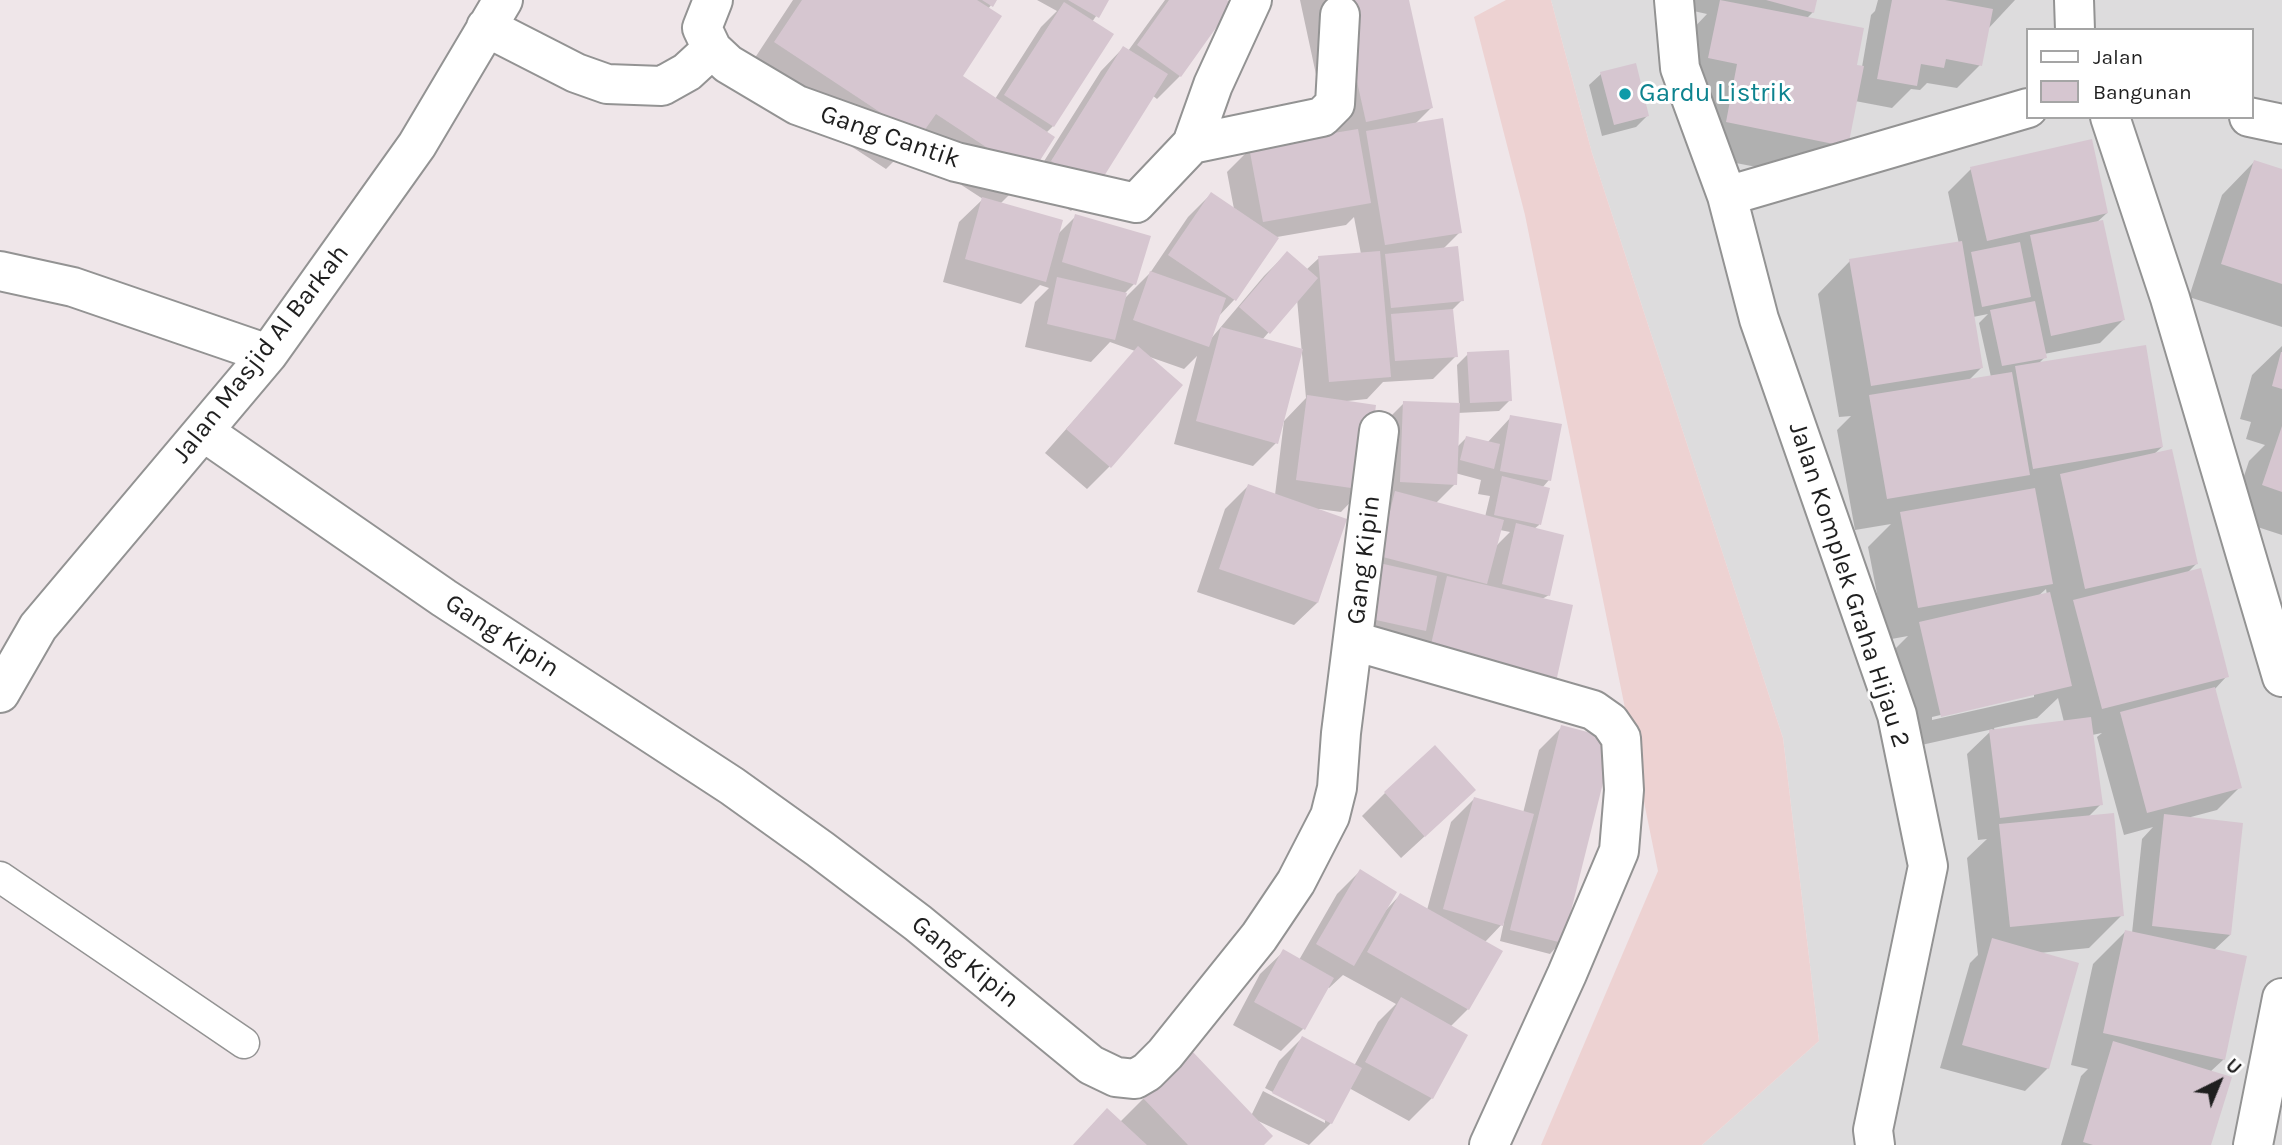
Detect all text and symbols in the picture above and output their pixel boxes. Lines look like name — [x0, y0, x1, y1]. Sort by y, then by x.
legend — [2026, 28, 2254, 119]
text: Jalan — [2093, 45, 2143, 69]
place label: Gardu Listrik — [1639, 78, 1792, 110]
text: Bangunan — [2093, 80, 2192, 104]
marker: Gardu Listrik — [1617, 86, 1633, 102]
street label: Gang Cantik — [816, 99, 964, 175]
street label: Jalan Masjid Al Barkah — [166, 239, 356, 469]
street label: Jalan Komplek Graha Hijau 2 — [1782, 418, 1916, 752]
street label: Gang Kipin — [1341, 494, 1387, 626]
street label: Gang Kipin — [439, 588, 565, 684]
street label: Gang Kipin — [905, 909, 1025, 1015]
north arrow — [2184, 1047, 2254, 1117]
text: U — [2221, 1054, 2246, 1079]

